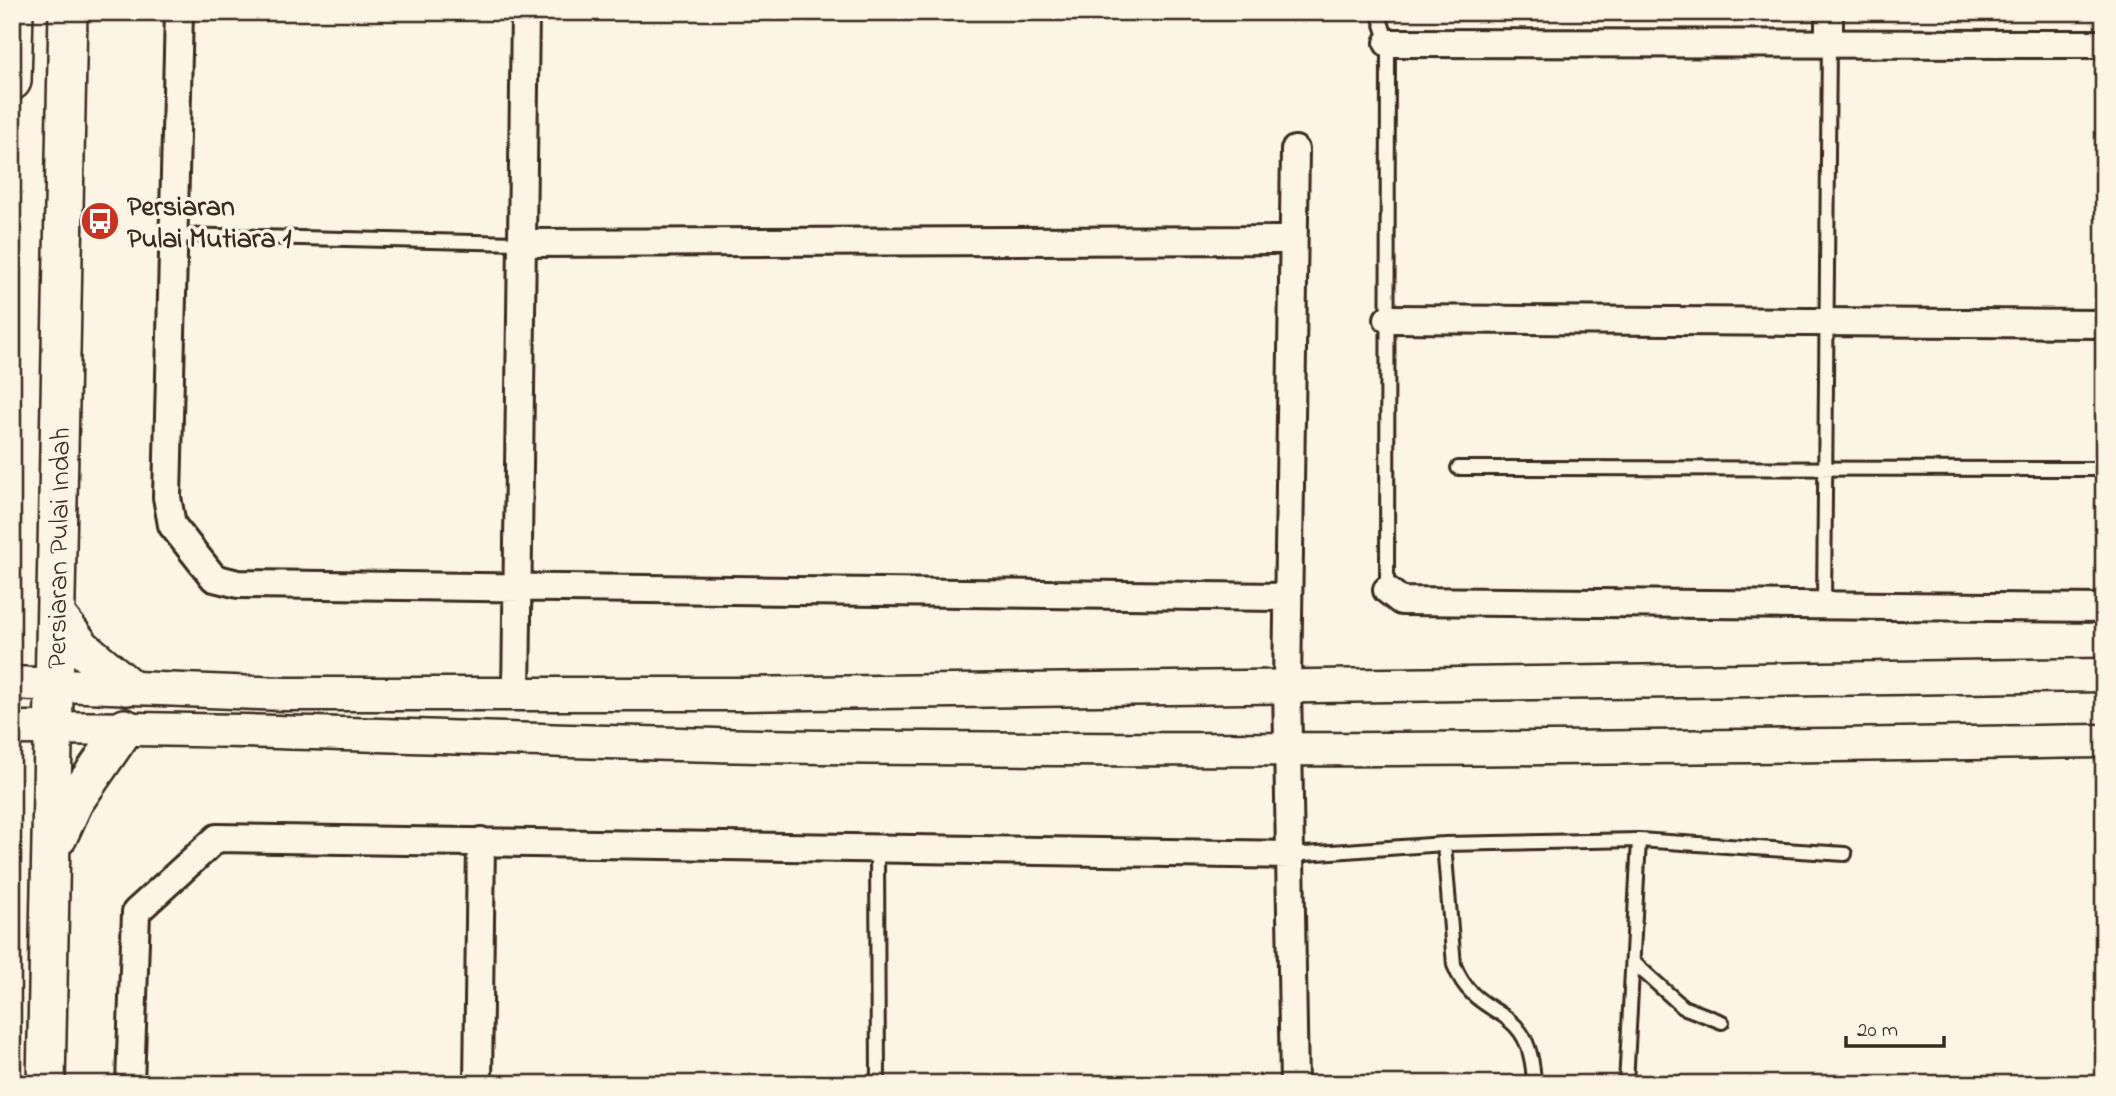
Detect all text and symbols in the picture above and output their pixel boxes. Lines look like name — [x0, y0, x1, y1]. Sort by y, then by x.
place label: Persiaran Pulai Mutiara 1 — [127, 188, 292, 261]
bus stop icon: Persiaran Pulai Mutiara 1 — [79, 200, 121, 242]
street label: Persiaran Pulai Indah — [38, 427, 83, 669]
scale bar — [1846, 1005, 1944, 1049]
text: 20 m — [1857, 1016, 1898, 1046]

